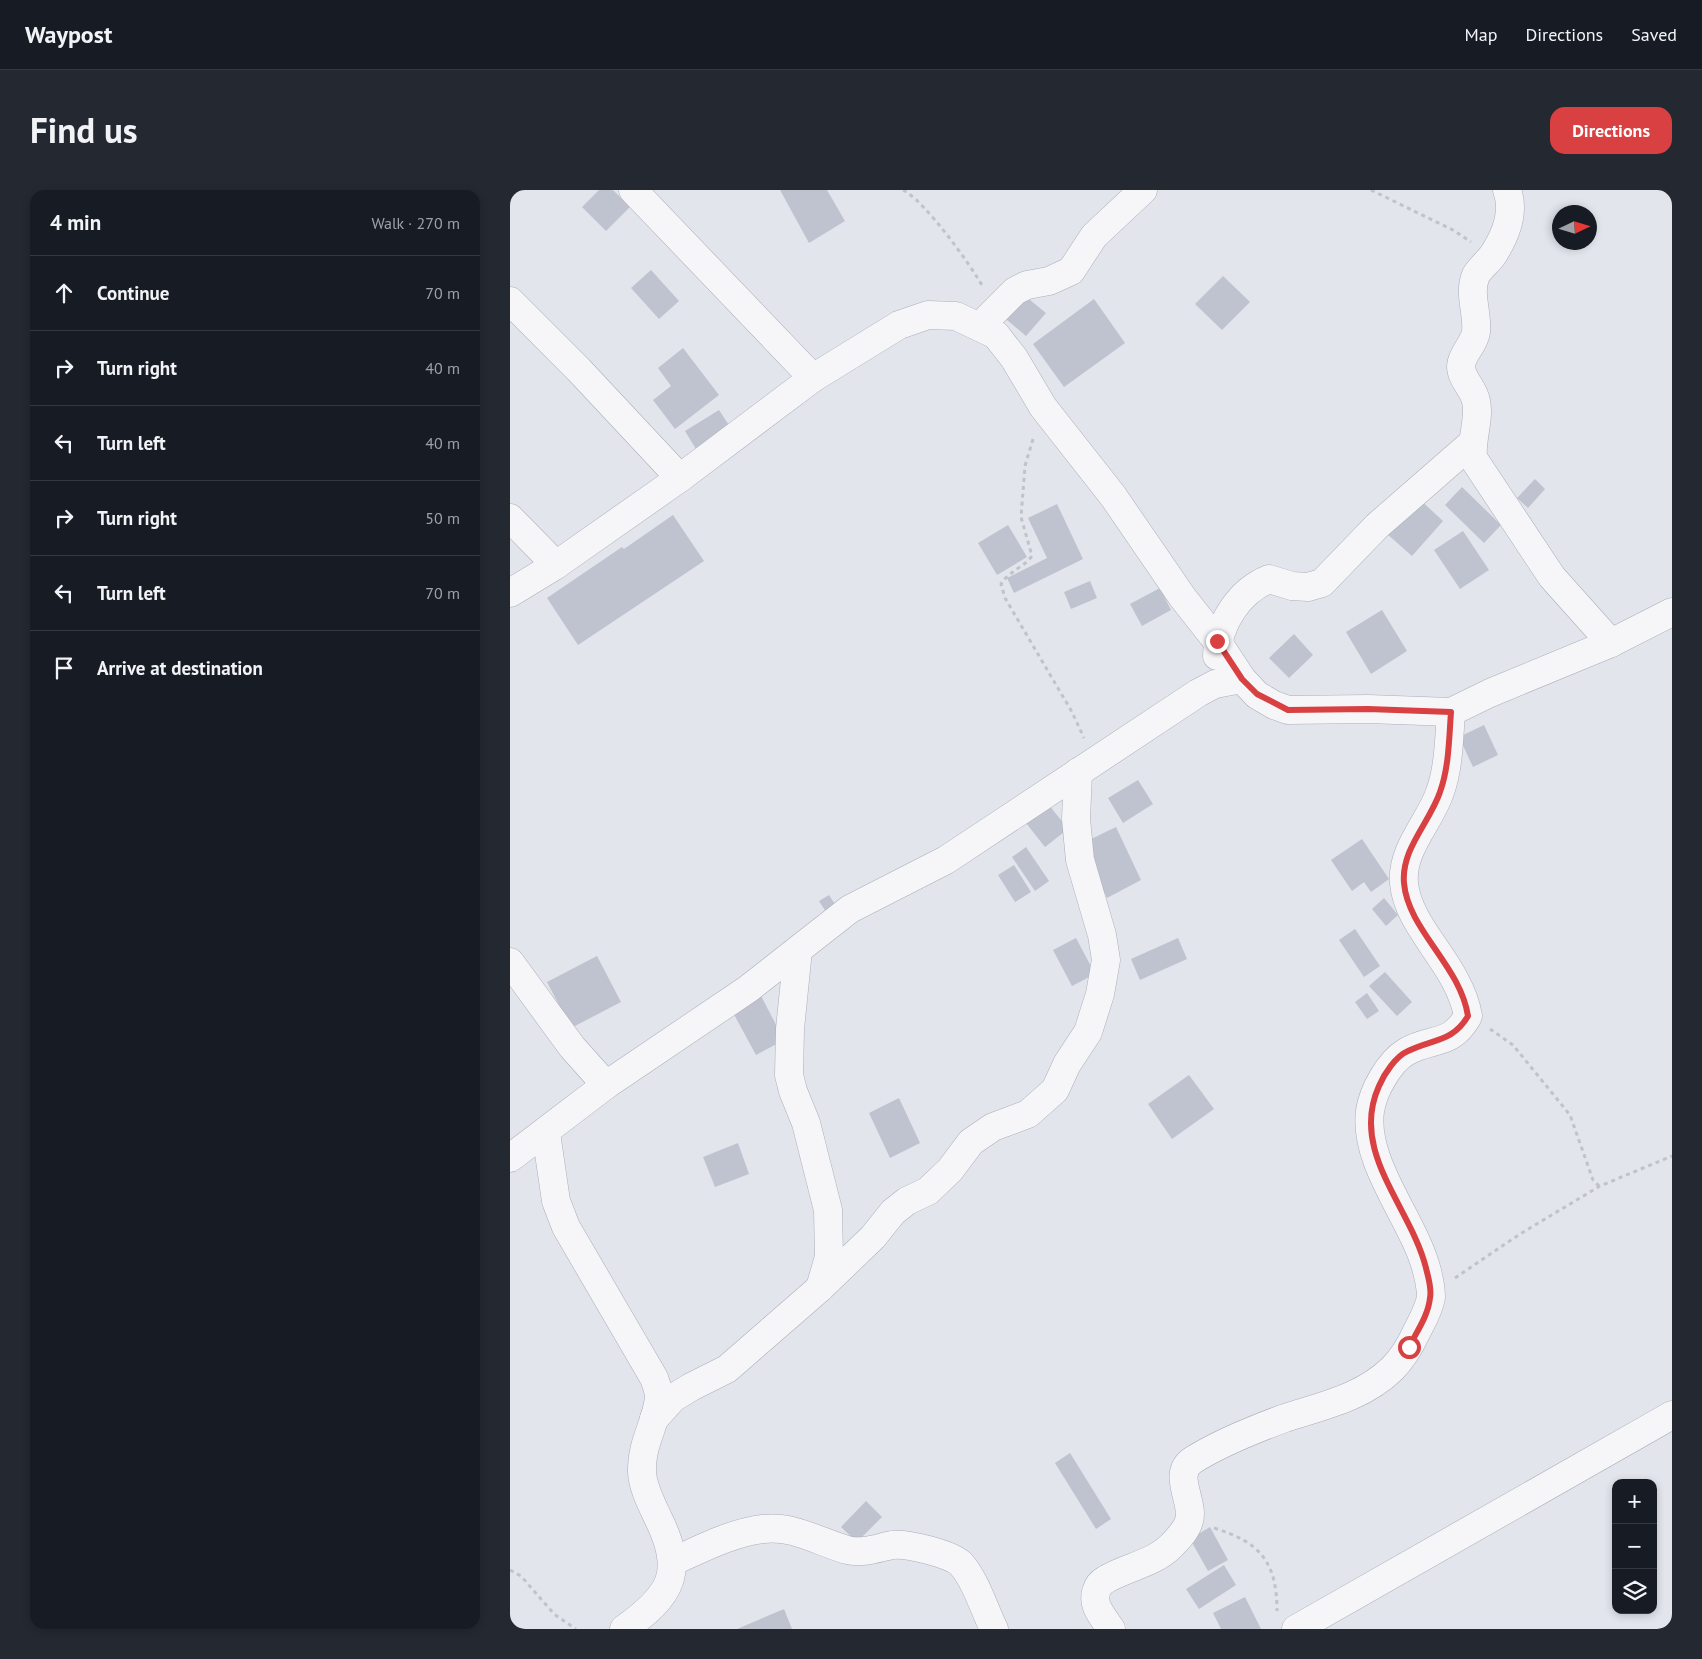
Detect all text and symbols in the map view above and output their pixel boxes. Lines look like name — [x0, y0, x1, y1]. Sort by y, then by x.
text: Waypost — [25, 19, 112, 50]
text: Map — [1465, 23, 1497, 46]
text: Directions — [1525, 23, 1603, 46]
text: Saved — [1631, 23, 1677, 46]
text: Find us — [30, 107, 138, 153]
button: Directions — [1550, 107, 1672, 154]
north arrow — [1552, 205, 1597, 250]
text: 4 min — [50, 209, 101, 236]
text: Walk · 270 m — [371, 213, 460, 233]
icon: ahead — [50, 279, 78, 307]
text: Continue — [97, 281, 169, 305]
text: 70 m — [425, 283, 460, 303]
icon: right — [50, 354, 78, 382]
text: Turn right — [97, 356, 177, 380]
text: 40 m — [425, 358, 460, 378]
icon: left — [50, 429, 78, 457]
text: Turn left — [97, 431, 166, 455]
text: 40 m — [425, 433, 460, 453]
icon: right — [50, 504, 78, 532]
text: Turn right — [97, 506, 177, 530]
text: 50 m — [425, 508, 460, 528]
icon: left — [50, 579, 78, 607]
text: Turn left — [97, 581, 166, 605]
text: 70 m — [425, 583, 460, 603]
route end — [1206, 630, 1229, 653]
icon: arrive — [50, 654, 78, 682]
text: Arrive at destination — [97, 656, 263, 680]
route start — [1398, 1336, 1421, 1359]
map controls — [1612, 1479, 1657, 1614]
button: + — [1612, 1479, 1657, 1524]
button: − — [1612, 1524, 1657, 1569]
button: layers — [1612, 1569, 1657, 1614]

